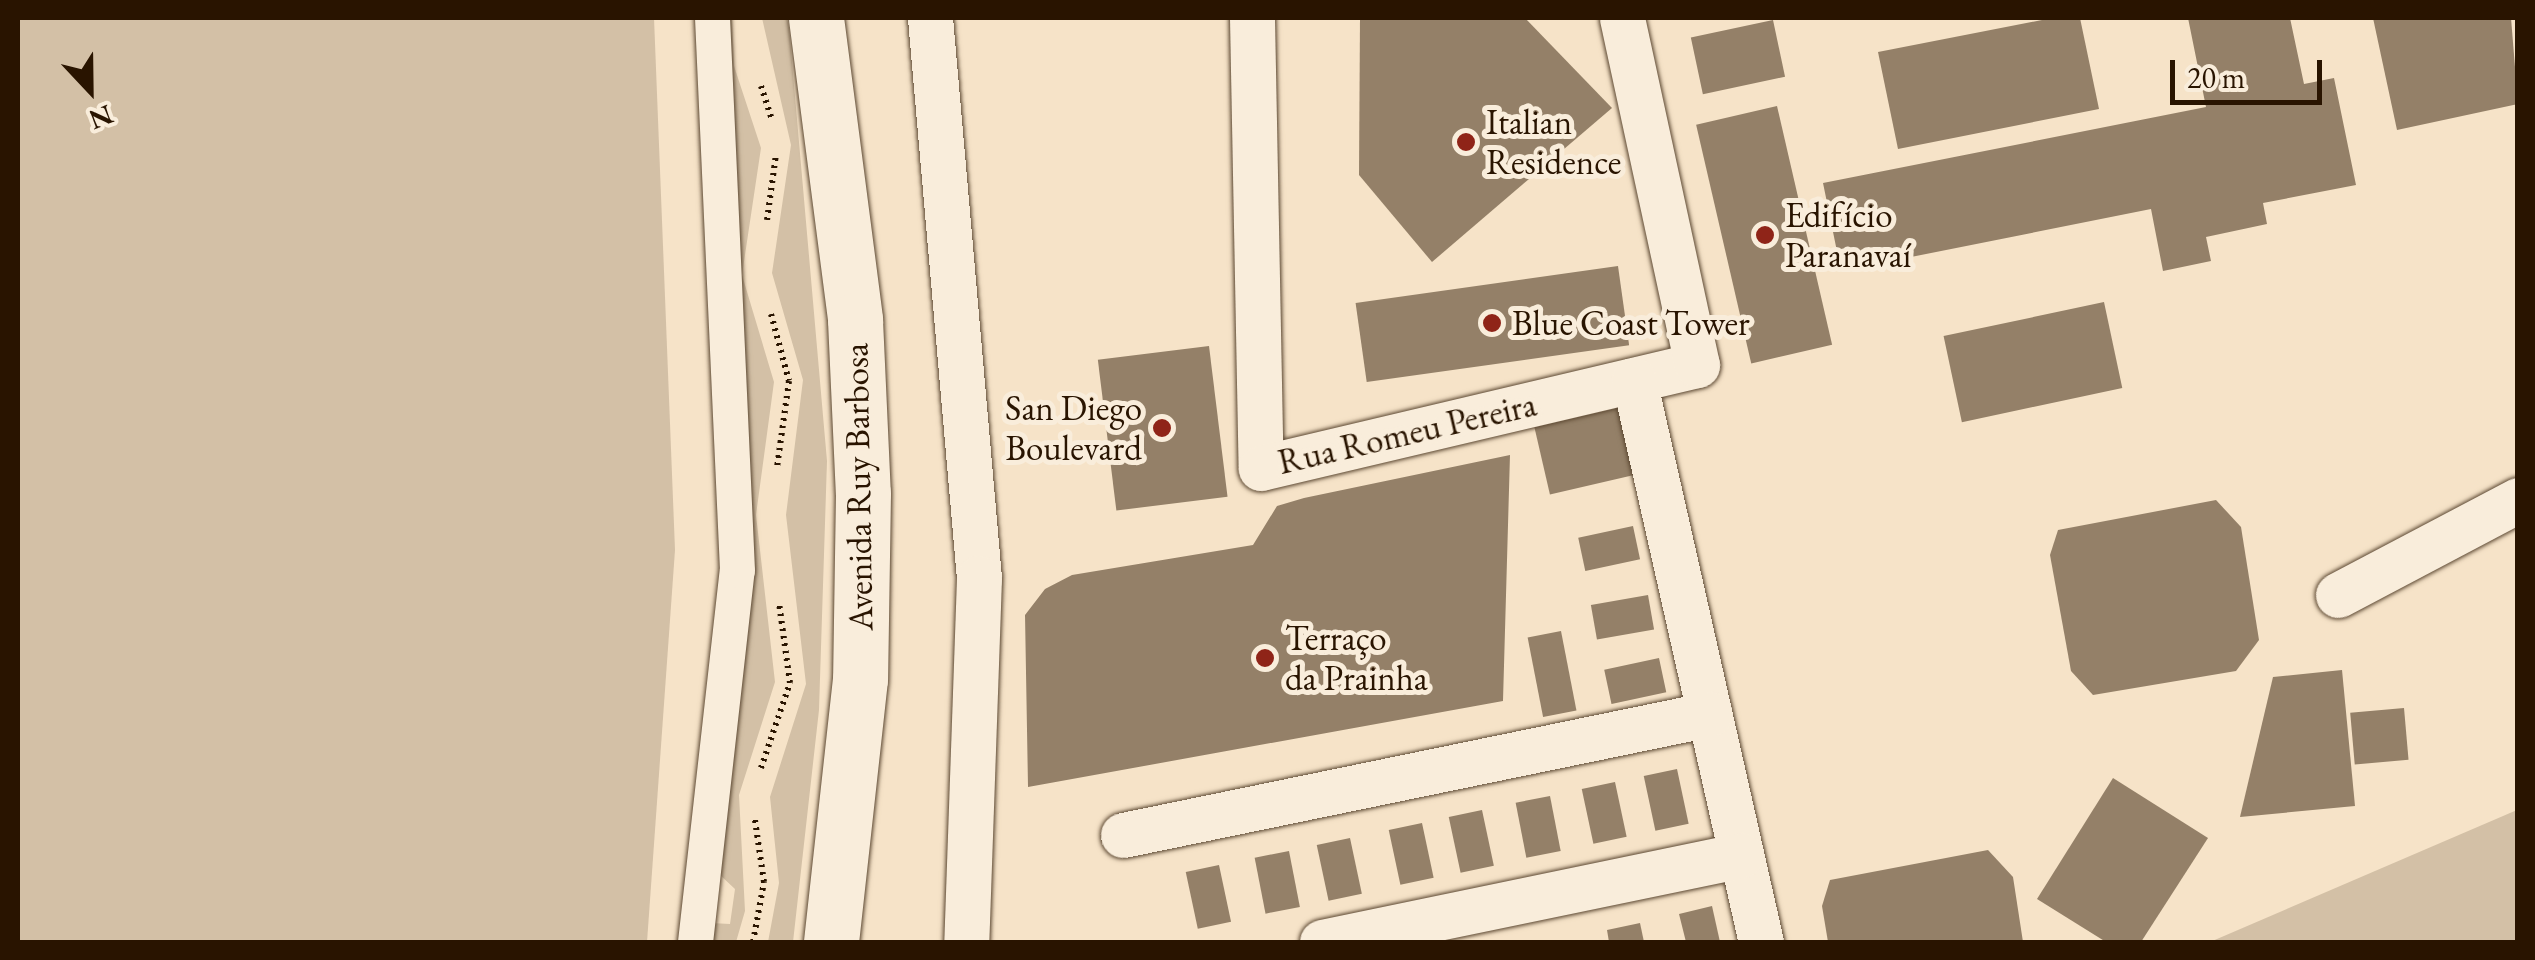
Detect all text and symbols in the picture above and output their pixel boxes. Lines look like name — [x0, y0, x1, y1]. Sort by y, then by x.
north arrow — [40, 40, 140, 140]
scale bar — [2175, 40, 2328, 102]
text: 20 m — [2187, 58, 2245, 97]
text: N — [84, 97, 118, 139]
place label: Italian Residence — [1486, 101, 1622, 183]
marker: Italian Residence — [1455, 131, 1477, 153]
place label: Edifício Paranavaí — [1785, 194, 1911, 276]
marker: Edifício Paranavaí — [1754, 224, 1776, 246]
place label: Blue Coast Tower — [1512, 302, 1750, 344]
marker: Blue Coast Tower — [1481, 312, 1503, 334]
street label: Avenida Ruy Barbosa — [834, 343, 882, 631]
street label: Rua Romeu Pereira — [1274, 383, 1540, 483]
place label: San Diego Boulevard — [1005, 387, 1142, 469]
marker: San Diego Boulevard — [1151, 417, 1173, 439]
place label: Terraço da Prainha — [1285, 617, 1428, 699]
marker: Terraço da Prainha — [1254, 647, 1276, 669]

